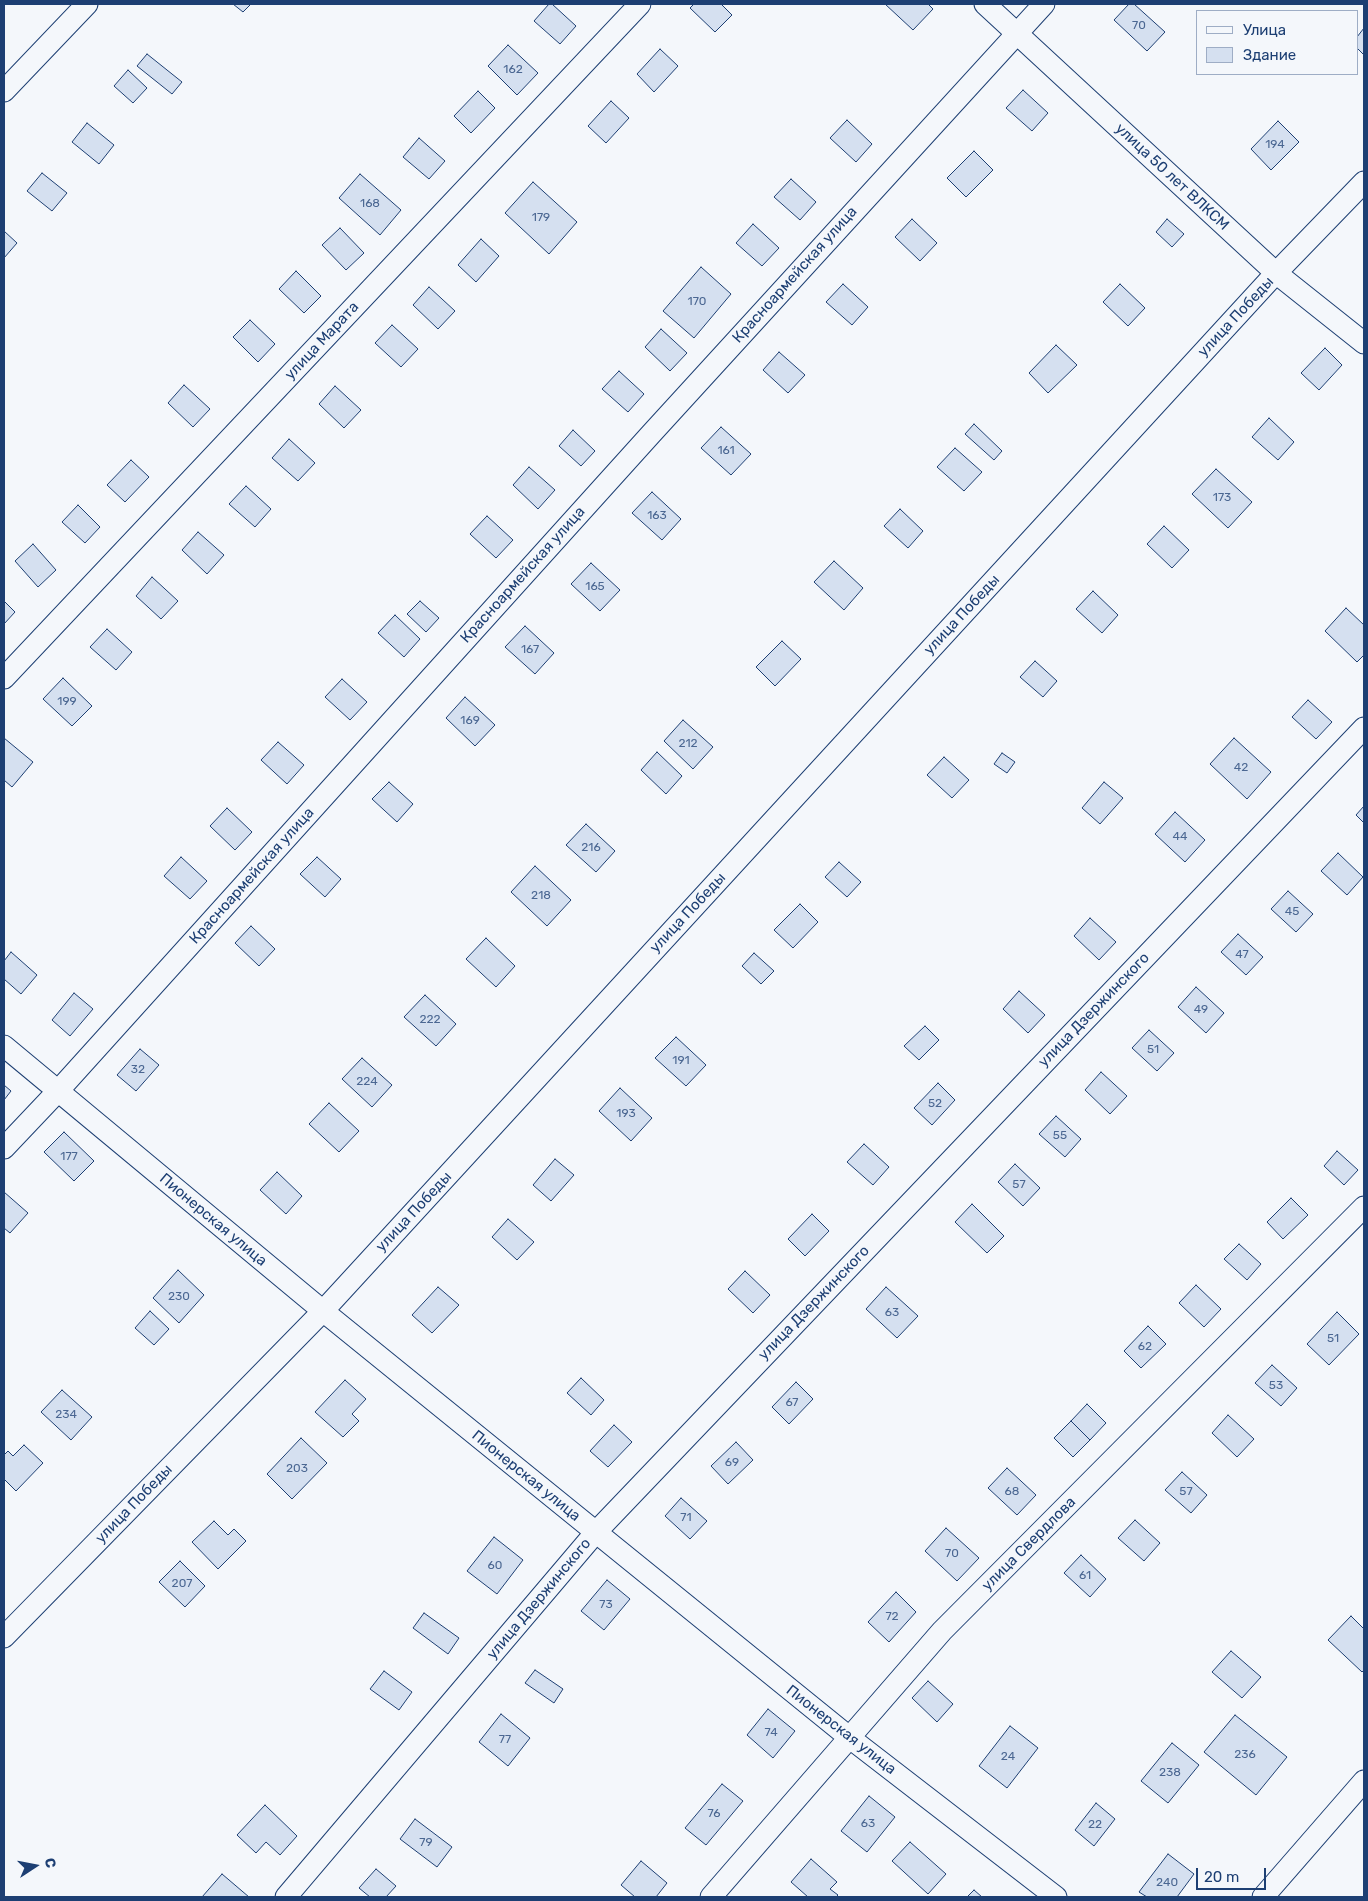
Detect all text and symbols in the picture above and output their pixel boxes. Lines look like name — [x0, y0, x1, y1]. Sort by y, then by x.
legend — [1196, 10, 1358, 75]
house number: 70 — [1132, 19, 1146, 33]
text: Улица — [1243, 21, 1286, 39]
text: Здание — [1243, 46, 1296, 64]
house number: 162 — [503, 63, 523, 77]
street label: улица 50 лет ВЛКСМ — [1111, 120, 1233, 234]
house number: 194 — [1265, 138, 1285, 152]
house number: 168 — [360, 197, 380, 211]
street label: Красноармейская улица — [729, 203, 861, 347]
house number: 179 — [532, 211, 550, 225]
street label: улица Победы — [1194, 273, 1278, 361]
house number: 170 — [688, 295, 706, 309]
street label: улица Марата — [281, 298, 363, 384]
house number: 161 — [717, 444, 735, 458]
house number: 173 — [1213, 491, 1231, 505]
street label: Красноармейская улица — [457, 503, 589, 647]
house number: 163 — [647, 509, 667, 523]
street label: улица Победы — [920, 571, 1004, 659]
house number: 165 — [585, 580, 605, 594]
house number: 167 — [521, 643, 539, 657]
house number: 199 — [57, 695, 77, 709]
house number: 169 — [460, 714, 480, 728]
house number: 212 — [678, 737, 698, 751]
house number: 42 — [1234, 761, 1248, 775]
street label: Красноармейская улица — [186, 804, 318, 948]
house number: 44 — [1173, 830, 1187, 844]
house number: 216 — [581, 841, 601, 855]
street label: улица Победы — [646, 869, 730, 957]
house number: 218 — [531, 889, 551, 903]
house number: 45 — [1285, 905, 1299, 919]
house number: 47 — [1235, 948, 1249, 962]
street label: улица Дзержинского — [1035, 949, 1153, 1071]
house number: 49 — [1194, 1003, 1208, 1017]
house number: 222 — [419, 1013, 441, 1027]
house number: 51 — [1147, 1043, 1159, 1057]
house number: 191 — [672, 1054, 690, 1068]
house number: 32 — [131, 1063, 145, 1077]
house number: 224 — [356, 1075, 378, 1089]
house number: 52 — [928, 1097, 942, 1111]
house number: 193 — [616, 1107, 636, 1121]
house number: 55 — [1053, 1129, 1067, 1143]
house number: 177 — [60, 1150, 78, 1164]
street label: улица Победы — [372, 1168, 456, 1256]
street label: Пионерская улица — [156, 1170, 270, 1270]
house number: 57 — [1012, 1178, 1026, 1192]
street label: улица Дзержинского — [755, 1242, 873, 1364]
house number: 230 — [168, 1290, 190, 1304]
house number: 63 — [885, 1306, 899, 1320]
house number: 51 — [1327, 1332, 1339, 1346]
house number: 62 — [1138, 1340, 1152, 1354]
house number: 53 — [1269, 1379, 1283, 1393]
house number: 67 — [785, 1396, 799, 1410]
house number: 234 — [55, 1408, 77, 1422]
street label: Пионерская улица — [468, 1427, 584, 1525]
house number: 69 — [725, 1456, 739, 1470]
street label: улица Победы — [92, 1461, 176, 1547]
house number: 203 — [286, 1462, 308, 1476]
house number: 68 — [1005, 1485, 1019, 1499]
house number: 57 — [1179, 1485, 1193, 1499]
street label: улица Свердлова — [978, 1493, 1080, 1595]
house number: 71 — [680, 1511, 692, 1525]
street label: улица Дзержинского — [483, 1535, 595, 1663]
house number: 70 — [945, 1547, 959, 1561]
house number: 60 — [488, 1559, 502, 1573]
house number: 61 — [1079, 1569, 1091, 1583]
house number: 207 — [172, 1577, 192, 1591]
house number: 73 — [599, 1598, 613, 1612]
house number: 72 — [885, 1610, 899, 1624]
street label: Пионерская улица — [782, 1681, 900, 1779]
house number: 74 — [764, 1726, 778, 1740]
house number: 77 — [499, 1733, 511, 1747]
house number: 236 — [1234, 1748, 1256, 1762]
house number: 24 — [1001, 1750, 1015, 1764]
house number: 238 — [1159, 1766, 1181, 1780]
house number: 76 — [707, 1807, 721, 1821]
house number: 63 — [861, 1817, 875, 1831]
house number: 22 — [1088, 1818, 1102, 1832]
house number: 79 — [419, 1836, 433, 1850]
north arrow — [10, 1841, 60, 1891]
text: С — [41, 1857, 59, 1869]
scale bar — [1198, 1858, 1268, 1890]
text: 20 m — [1204, 1868, 1239, 1886]
house number: 240 — [1156, 1876, 1178, 1890]

